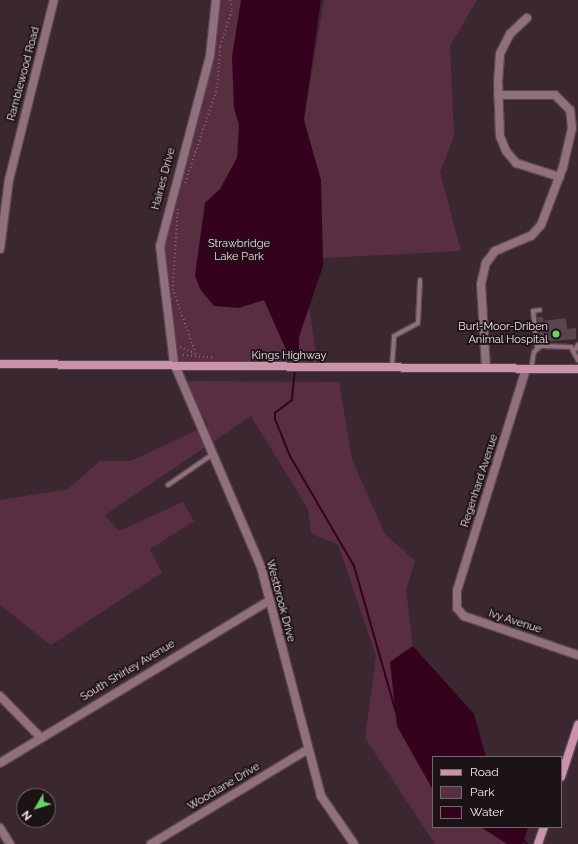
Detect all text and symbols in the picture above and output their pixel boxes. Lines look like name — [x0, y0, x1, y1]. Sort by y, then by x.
street label: Ramblewood Road — [5, 25, 43, 123]
street label: Haines Drive — [149, 147, 179, 211]
park label: Strawbridge Lake Park — [208, 238, 270, 264]
place label: Burl-Moor-Driben Animal Hospital — [458, 321, 548, 347]
marker: Burl-Moor-Driben Animal Hospital — [551, 329, 561, 339]
street label: Kings Highway — [252, 349, 326, 363]
street label: Regenhard Avenue — [459, 433, 501, 529]
street label: Westbrook Drive — [263, 558, 297, 644]
street label: Ivy Avenue — [486, 607, 544, 637]
street label: South Shirley Avenue — [78, 637, 178, 705]
legend — [432, 756, 562, 828]
street label: Woodlane Drive — [186, 760, 262, 814]
text: Road — [470, 765, 499, 779]
text: Park — [470, 785, 495, 799]
north arrow — [16, 788, 56, 828]
text: Water — [470, 805, 504, 819]
text: N — [19, 808, 35, 823]

